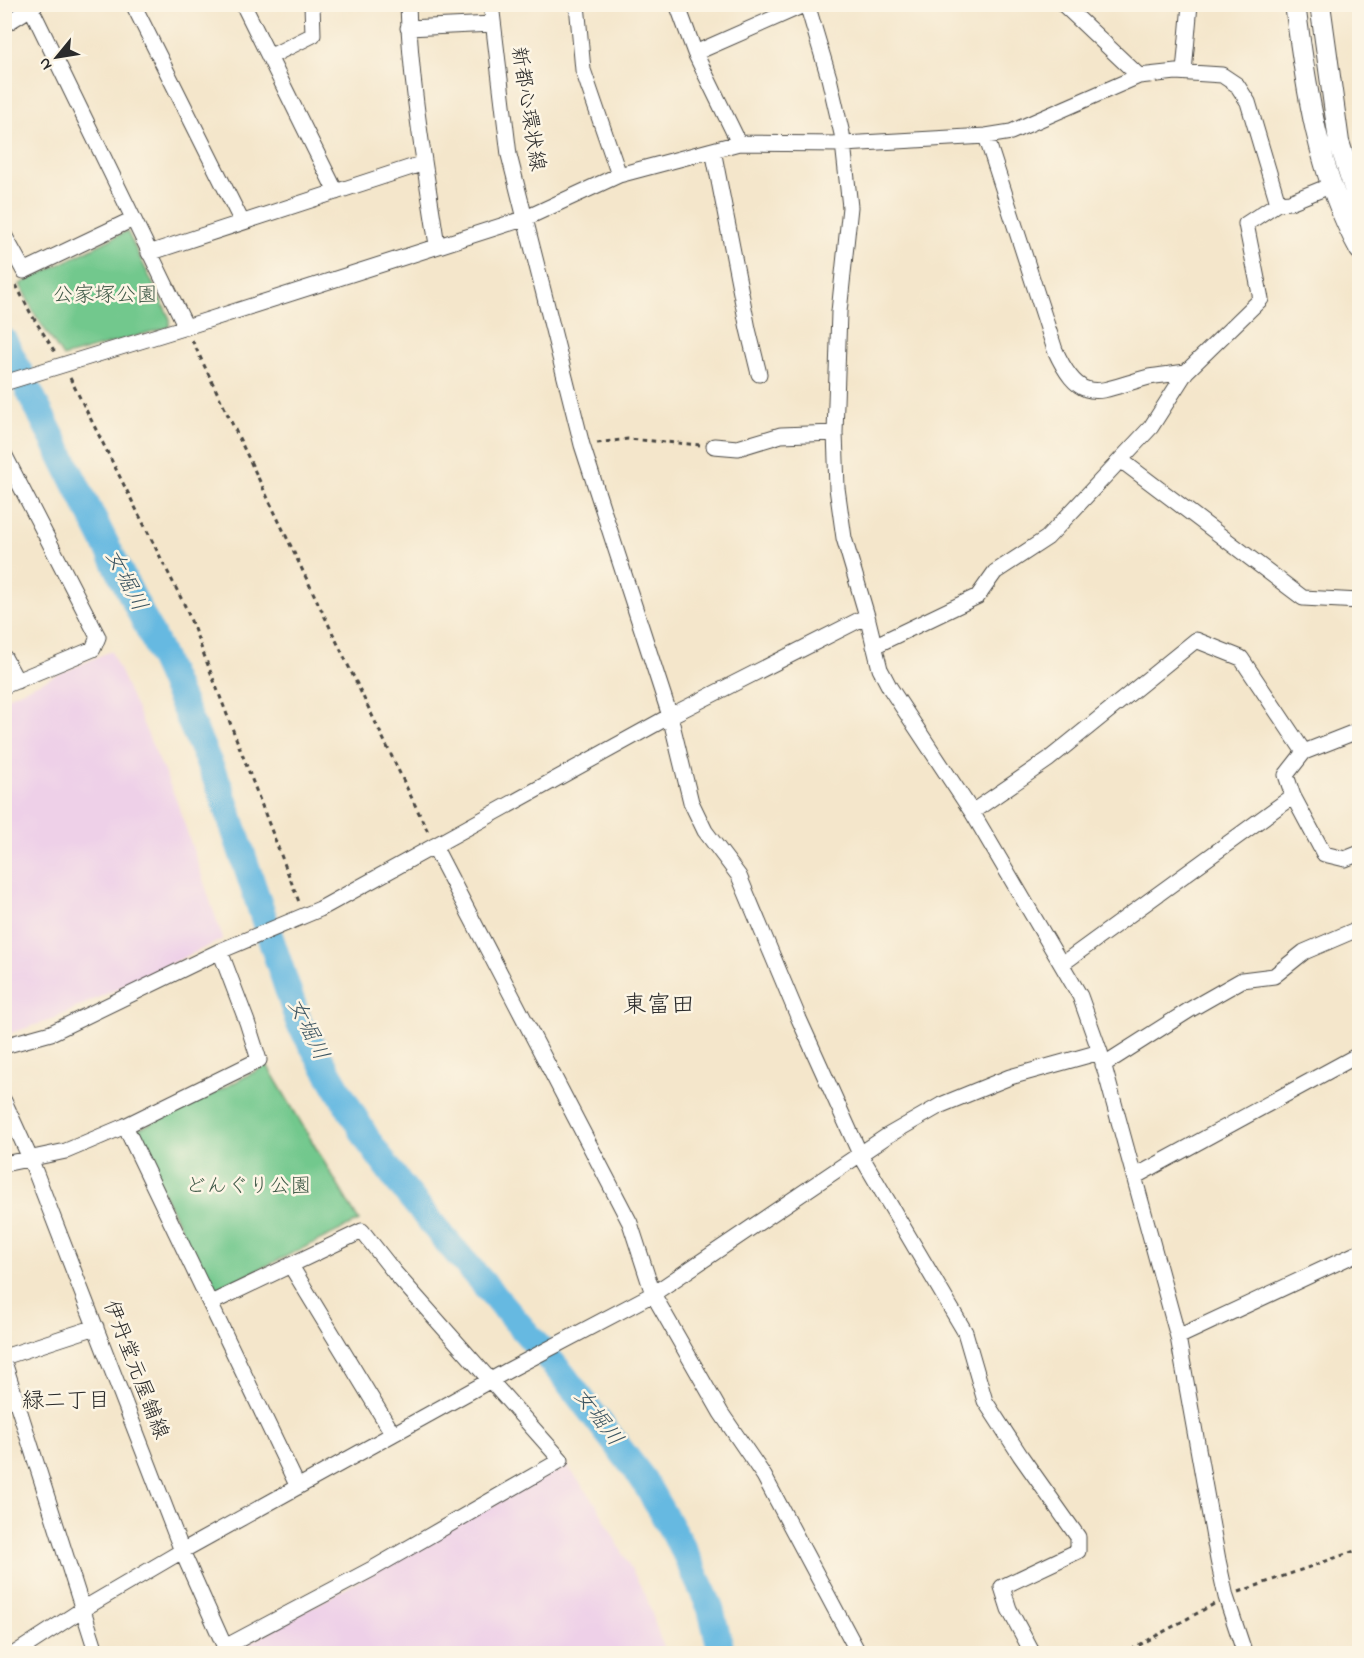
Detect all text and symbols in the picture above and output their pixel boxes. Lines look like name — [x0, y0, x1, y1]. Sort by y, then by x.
north arrow — [27, 27, 87, 87]
street label: 新都心環状線 — [502, 44, 552, 174]
text: N — [33, 53, 59, 74]
park label: 公家塚公園 — [53, 281, 158, 311]
water label: 女堀川 — [96, 544, 154, 618]
district label: 東富田 — [623, 989, 695, 1024]
water label: 女堀川 — [278, 993, 336, 1067]
park label: どんぐり公園 — [185, 1172, 311, 1202]
street label: 伊丹堂元屋舗線 — [95, 1296, 175, 1444]
water label: 女堀川 — [564, 1382, 630, 1454]
district label: 緑二丁目 — [22, 1386, 110, 1418]

